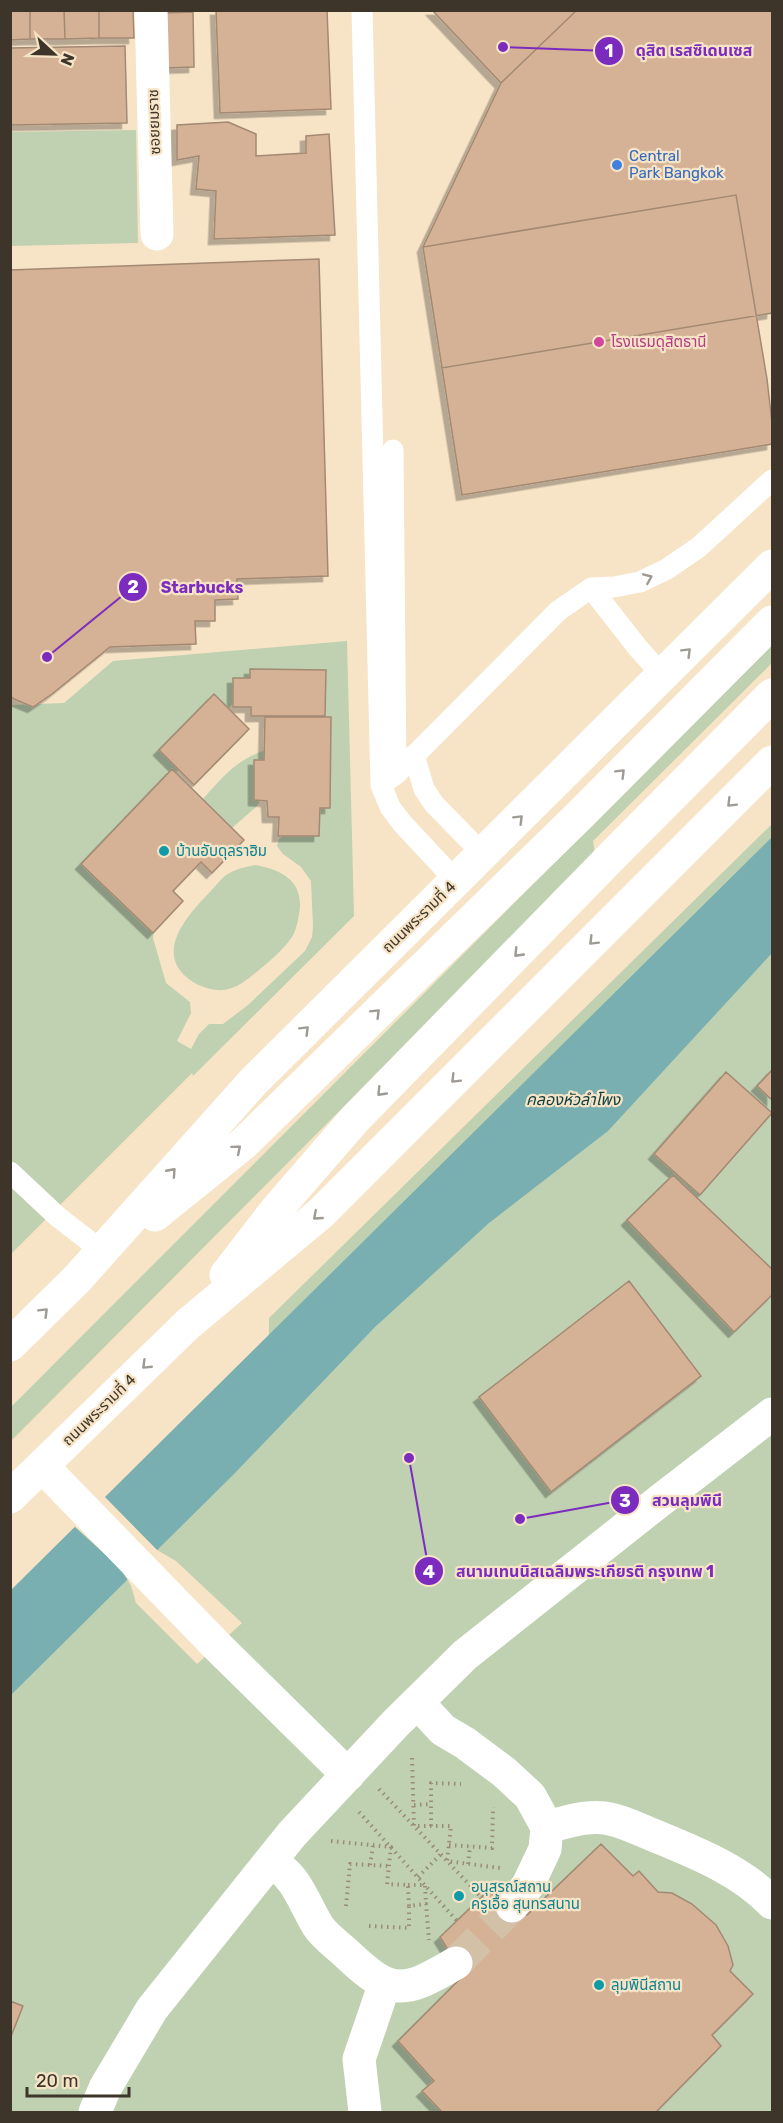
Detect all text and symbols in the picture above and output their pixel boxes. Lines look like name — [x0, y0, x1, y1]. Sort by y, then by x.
north arrow — [24, 24, 84, 84]
callout: ดุสิต เรสซิเดนเซส — [594, 34, 764, 68]
text: 1 — [605, 40, 613, 62]
text: ดุสิต เรสซิเดนเซส — [636, 41, 753, 60]
text: N — [56, 51, 78, 68]
street label: ซอยยมราช — [144, 89, 164, 155]
place label: Central Park Bangkok — [629, 147, 724, 182]
marker: Central Park Bangkok — [610, 158, 624, 172]
place label: โรงแรมดุสิตธานี — [611, 333, 707, 351]
marker: โรงแรมดุสิตธานี — [592, 335, 606, 349]
callout: Starbucks — [118, 570, 255, 604]
one-way arrow — [642, 573, 653, 585]
text: 2 — [127, 576, 139, 598]
text: Starbucks — [161, 578, 243, 597]
one-way arrow — [679, 649, 690, 660]
one-way arrow — [614, 770, 625, 781]
one-way arrow — [728, 796, 739, 807]
one-way arrow — [511, 816, 522, 827]
place label: บ้านอับดุลราฮิม — [176, 842, 267, 860]
marker: บ้านอับดุลราฮิม — [157, 844, 171, 858]
street label: ถนนพระรามที่ 4 — [377, 876, 459, 956]
one-way arrow — [590, 934, 601, 945]
one-way arrow — [514, 945, 525, 956]
one-way arrow — [370, 1009, 380, 1020]
one-way arrow — [297, 1026, 308, 1037]
one-way arrow — [452, 1072, 462, 1083]
one-way arrow — [378, 1085, 389, 1096]
water label: คลองหัวลำโพง — [526, 1090, 621, 1109]
one-way arrow — [230, 1145, 241, 1156]
one-way arrow — [165, 1169, 176, 1179]
one-way arrow — [313, 1209, 324, 1220]
one-way arrow — [36, 1308, 47, 1319]
one-way arrow — [143, 1357, 154, 1368]
street label: ถนนพระรามที่ 4 — [57, 1369, 139, 1449]
callout: สวนลุมพินี — [610, 1483, 734, 1517]
text: 3 — [619, 1490, 631, 1512]
text: สวนลุมพินี — [652, 1491, 722, 1510]
callout: สนามเทนนิสเฉลิมพระเกียรติ กรุงเทพ 1 — [414, 1554, 726, 1588]
text: 4 — [423, 1561, 435, 1583]
text: สนามเทนนิสเฉลิมพระเกียรติ กรุงเทพ 1 — [456, 1562, 714, 1581]
place label: อนุสรณ์สถาน ครูเอื้อ สุนทรสนาน — [471, 1878, 580, 1913]
marker: อนุสรณ์สถาน ครูเอื้อ สุนทรสนาน — [452, 1889, 466, 1903]
place label: ลุมพินีสถาน — [611, 1976, 681, 1994]
marker: ลุมพินีสถาน — [592, 1978, 606, 1992]
scale bar — [27, 2060, 129, 2098]
text: 20 m — [36, 2070, 78, 2092]

